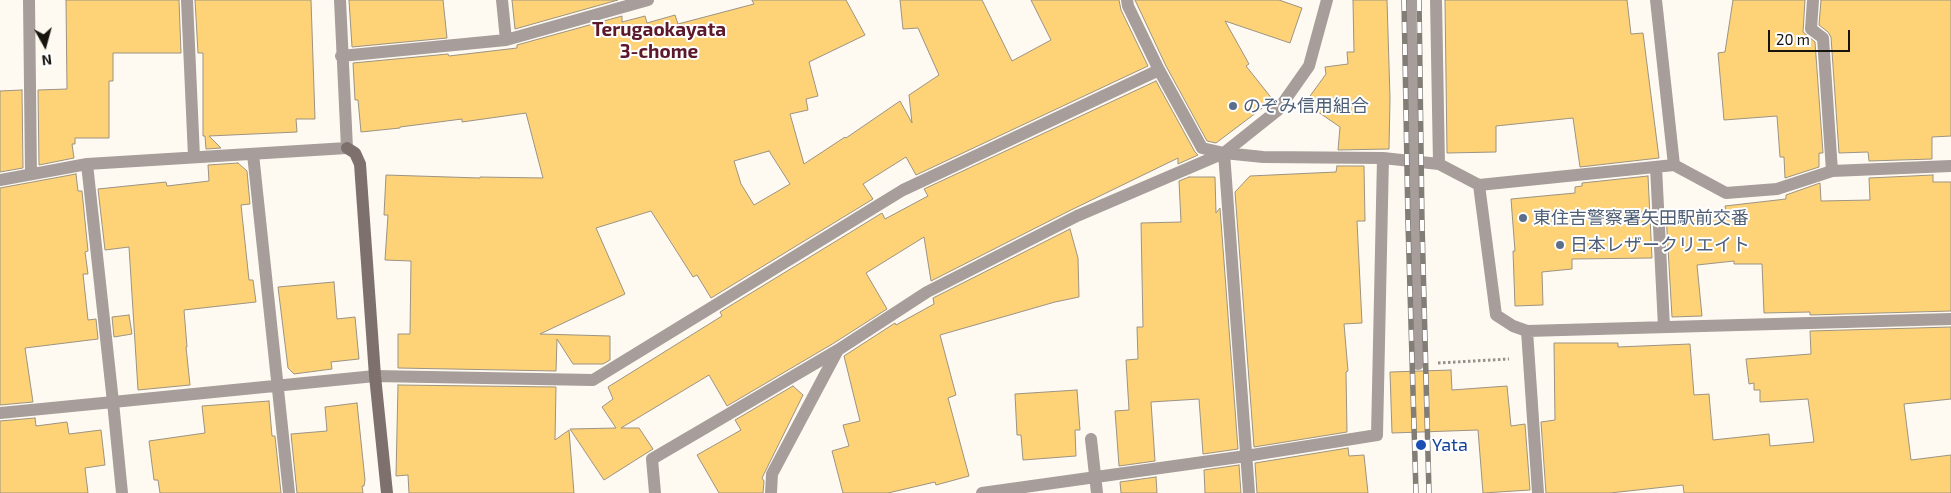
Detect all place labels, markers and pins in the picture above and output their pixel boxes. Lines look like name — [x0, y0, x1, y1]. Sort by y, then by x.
place label: のぞみ信用組合 — [1243, 95, 1369, 117]
marker: のぞみ信用組合 — [1227, 100, 1239, 112]
place label: 東住吉警察署矢田駅前交番 — [1533, 207, 1749, 229]
marker: 東住吉警察署矢田駅前交番 — [1517, 212, 1529, 224]
place label: 日本レザークリエイト — [1570, 234, 1750, 256]
marker: 日本レザークリエイト — [1554, 239, 1566, 251]
place label: Yata — [1432, 434, 1468, 456]
marker: Yata — [1414, 438, 1428, 452]

